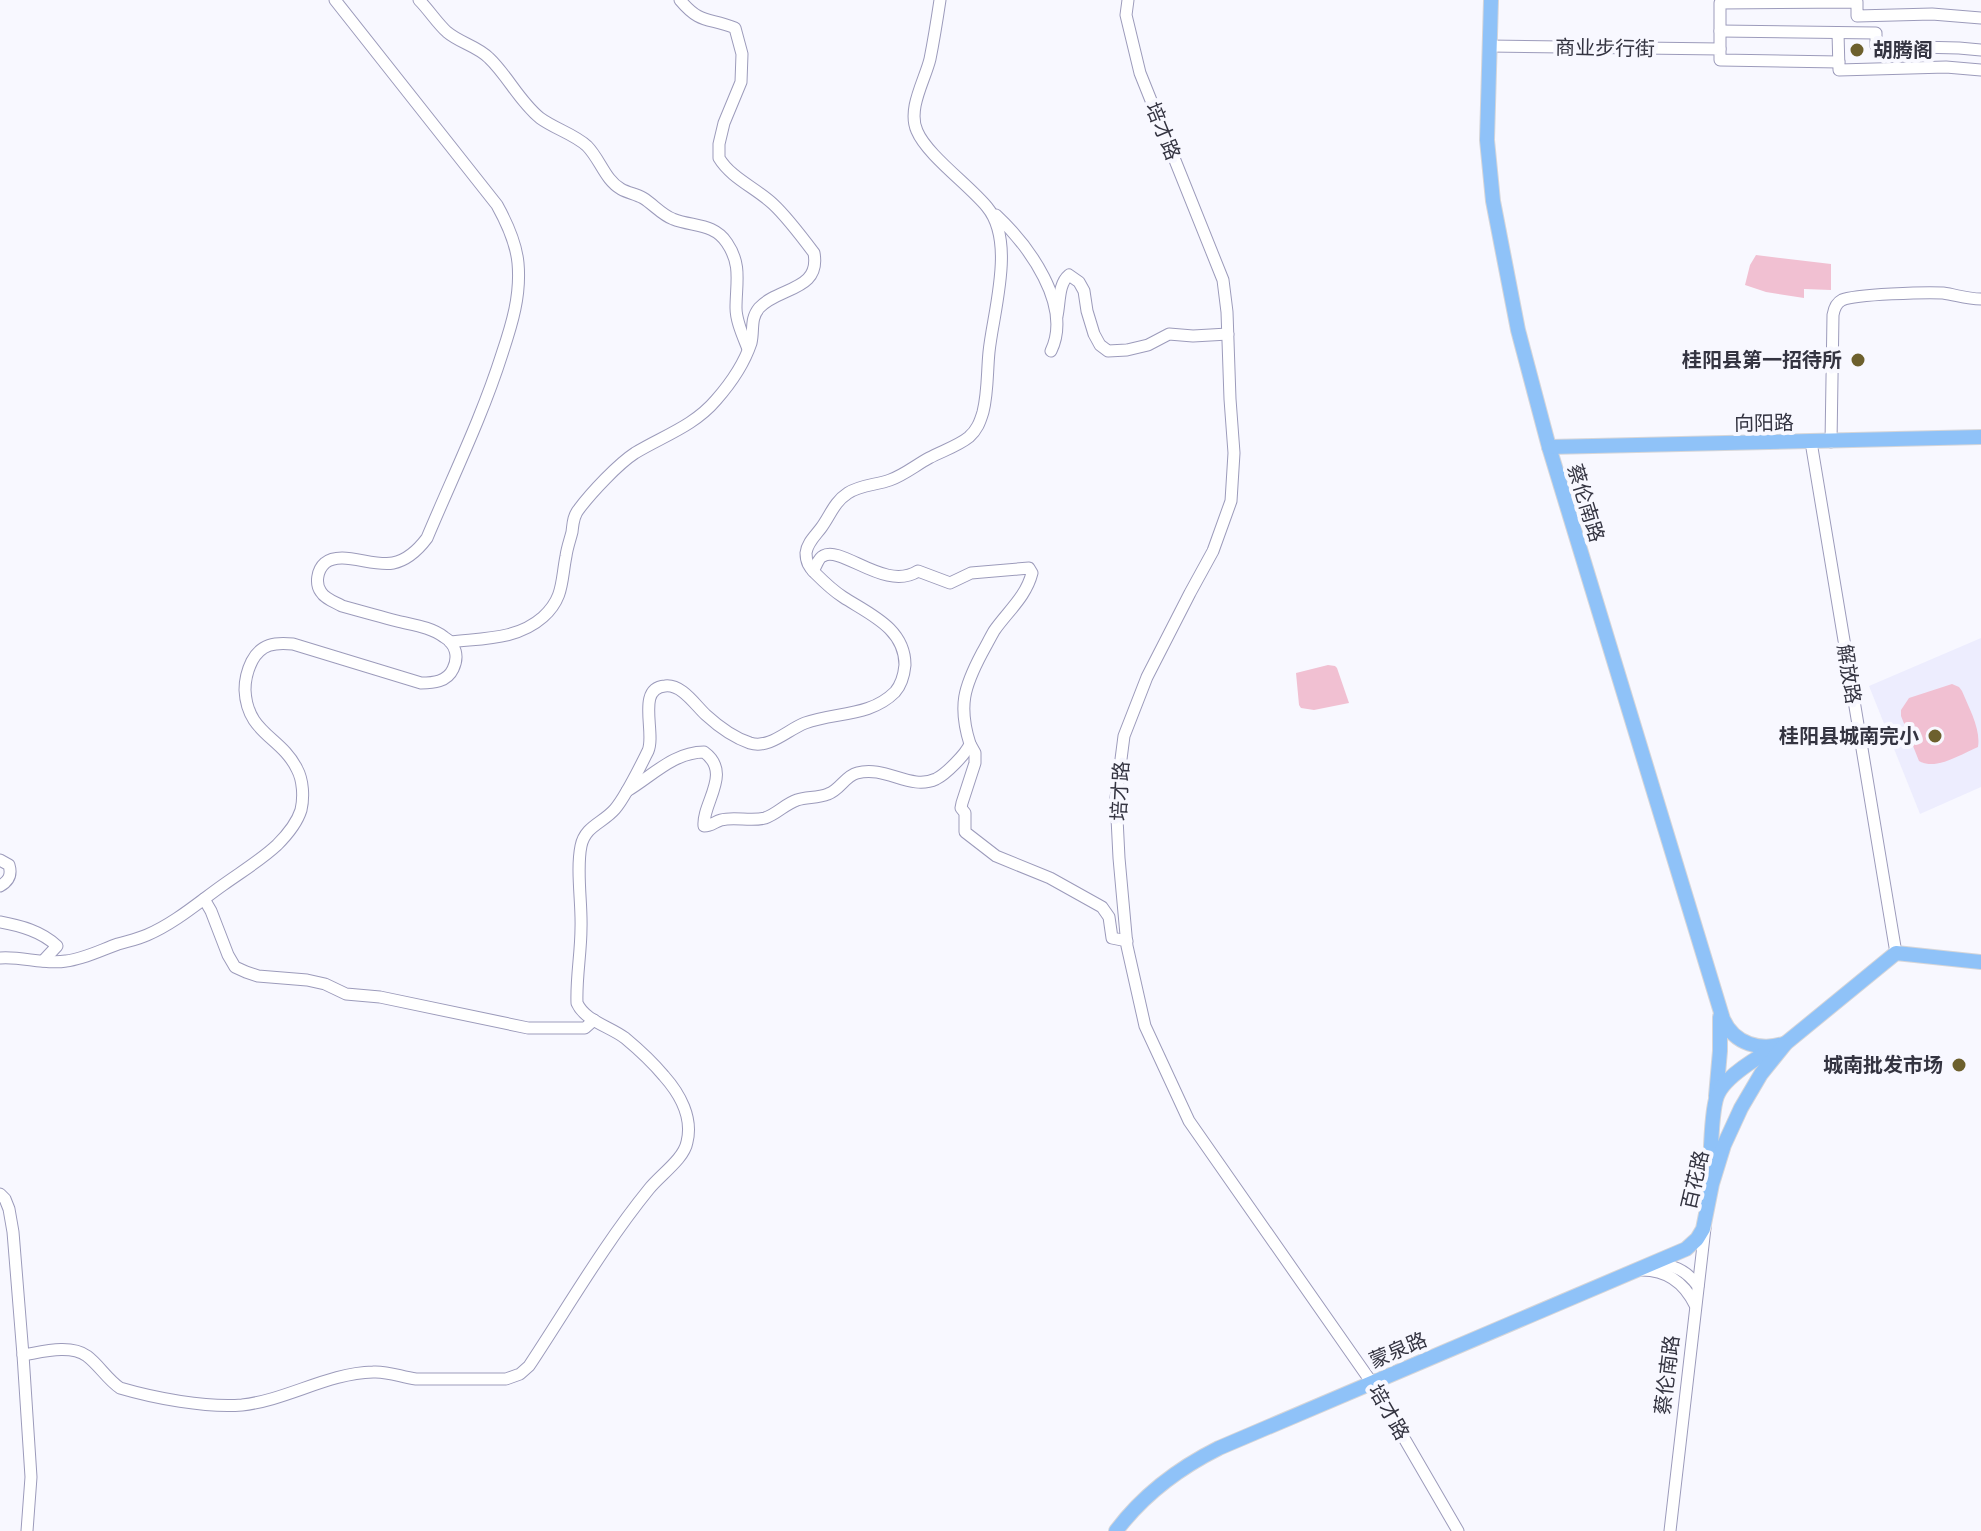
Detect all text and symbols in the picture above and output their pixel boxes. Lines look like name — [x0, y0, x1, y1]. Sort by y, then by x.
street label: 商业步行街 — [1555, 34, 1655, 61]
place label: 胡腾阁 — [1873, 37, 1933, 62]
marker: 胡腾阁 — [1848, 41, 1866, 59]
street label: 培才路 — [1141, 98, 1186, 163]
place label: 桂阳县第一招待所 — [1682, 347, 1842, 372]
marker: 桂阳县第一招待所 — [1849, 351, 1867, 369]
street label: 向阳路 — [1734, 409, 1794, 436]
street label: 蔡伦南路 — [1563, 461, 1610, 545]
street label: 解放路 — [1832, 642, 1867, 706]
place label: 桂阳县城南完小 — [1779, 723, 1919, 748]
marker: 桂阳县城南完小 — [1926, 727, 1944, 745]
street label: 培才路 — [1105, 760, 1134, 822]
place label: 城南批发市场 — [1823, 1052, 1943, 1077]
marker: 城南批发市场 — [1950, 1056, 1968, 1074]
street label: 百花路 — [1676, 1148, 1713, 1212]
street label: 蒙泉路 — [1365, 1326, 1430, 1373]
street label: 蔡伦南路 — [1649, 1334, 1684, 1416]
street label: 培才路 — [1364, 1380, 1415, 1444]

